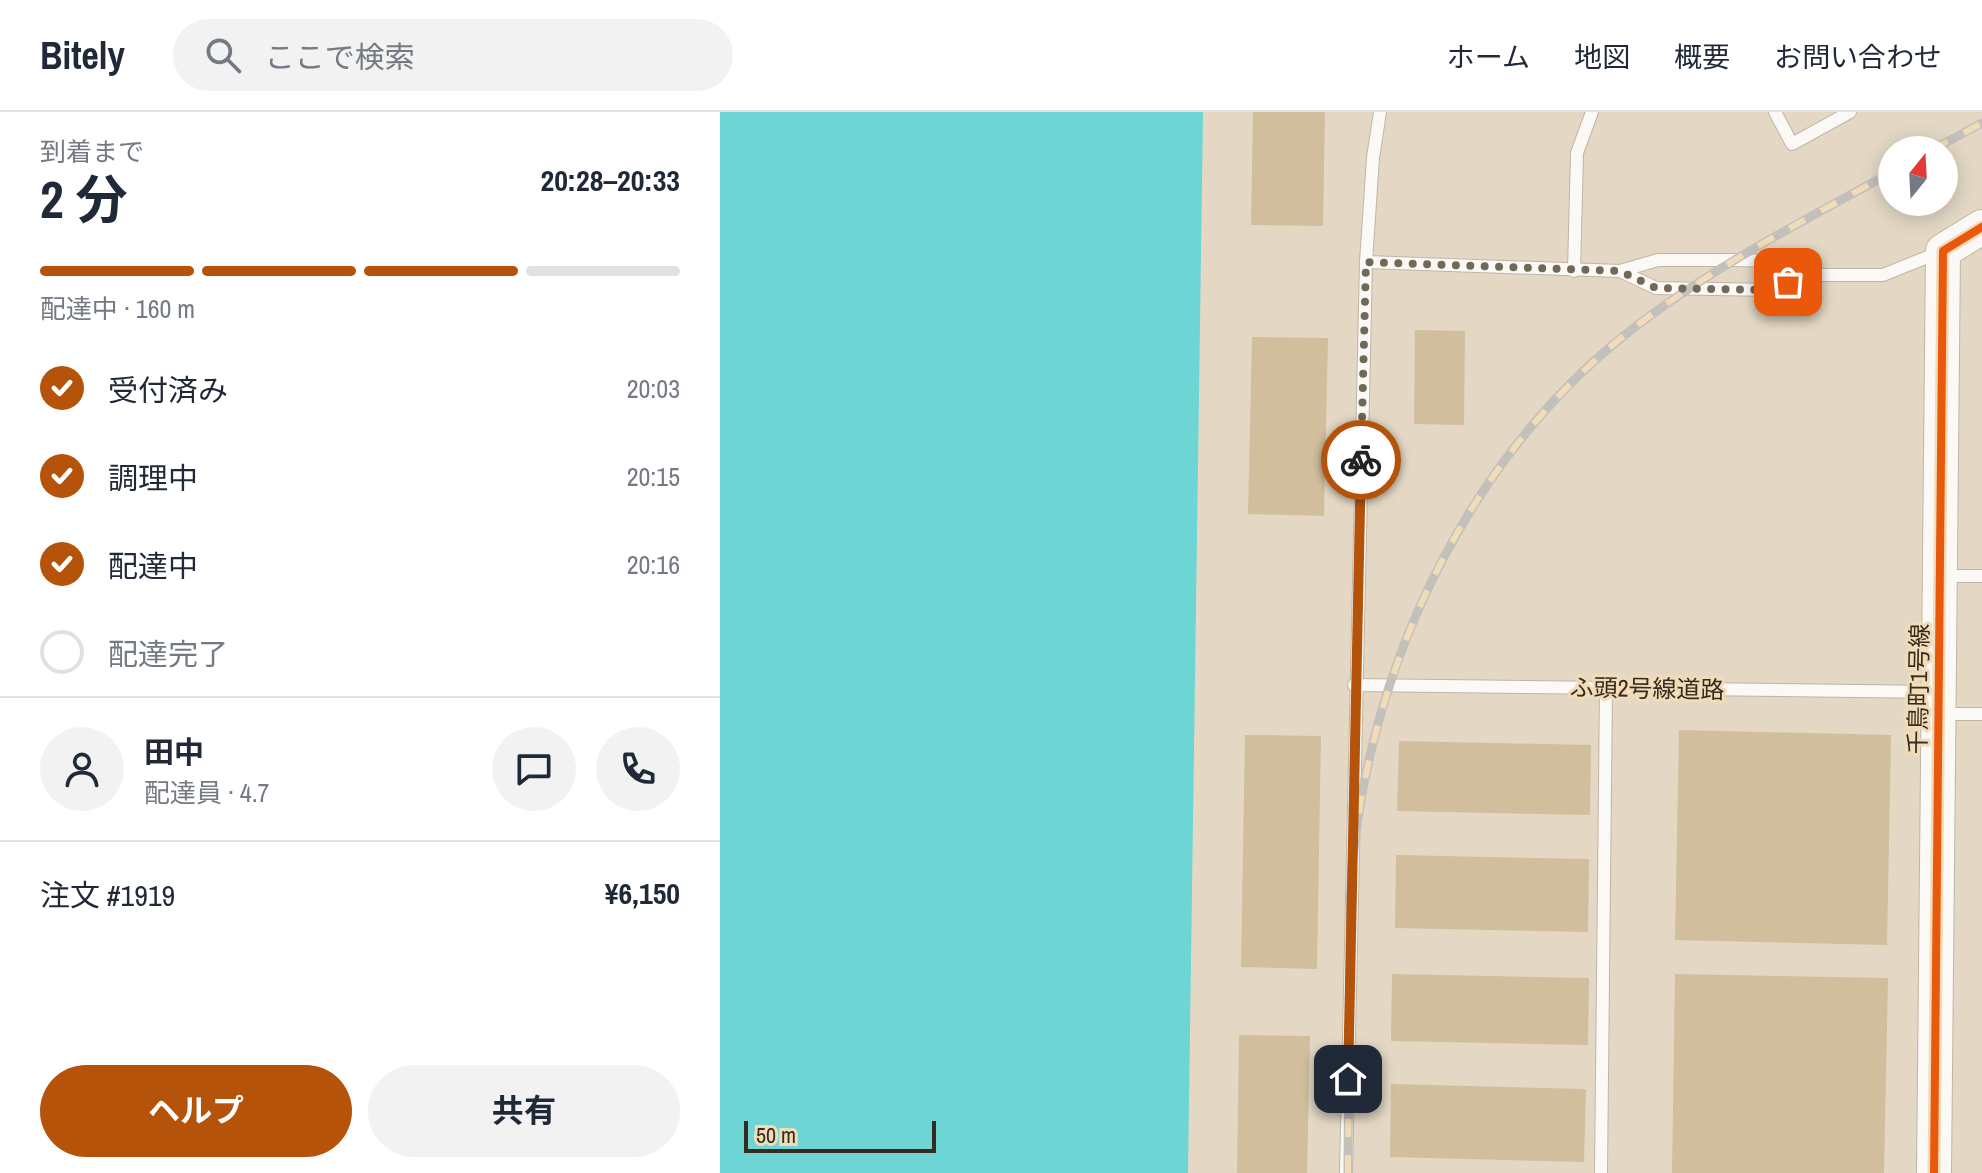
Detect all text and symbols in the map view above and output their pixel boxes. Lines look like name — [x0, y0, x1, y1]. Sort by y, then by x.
search box — [173, 19, 733, 91]
text: Bitely — [40, 30, 125, 81]
icon: search — [201, 33, 245, 77]
text: ここで検索 — [265, 37, 415, 77]
text: ホーム — [1447, 38, 1530, 76]
text: 地図 — [1574, 38, 1630, 76]
text: 概要 — [1674, 38, 1730, 76]
text: お問い合わせ — [1774, 38, 1942, 76]
text: 到着まで — [40, 134, 144, 169]
north arrow — [1878, 136, 1958, 216]
map controls — [1878, 136, 1958, 216]
text: 20:28–20:33 — [541, 160, 680, 200]
text: 2 分 — [40, 164, 128, 234]
pin — [1754, 248, 1822, 316]
icon: bag — [1766, 260, 1810, 304]
text: 配達中 · 160 m — [40, 291, 195, 326]
icon: check — [40, 366, 84, 410]
text: 受付済み — [108, 370, 228, 410]
text: 20:03 — [627, 371, 680, 406]
courier — [1321, 420, 1401, 500]
icon: bike — [1339, 438, 1383, 482]
icon: check — [40, 454, 84, 498]
text: 調理中 — [108, 458, 198, 498]
text: 20:15 — [627, 459, 680, 494]
icon: check — [40, 542, 84, 586]
text: 配達中 — [108, 546, 198, 586]
text: 20:16 — [627, 547, 680, 582]
street label: 千鳥町1号線 — [1901, 623, 1935, 755]
text: 配達完了 — [108, 634, 228, 674]
street label: ふ頭2号線道路 — [1569, 671, 1725, 705]
button: person — [40, 727, 124, 811]
button: chat — [492, 727, 576, 811]
button: phone — [596, 727, 680, 811]
text: 田中 — [144, 732, 204, 772]
text: 配達員 · 4.7 — [144, 775, 269, 810]
text: ¥6,150 — [605, 873, 680, 913]
text: 注文 #1919 — [40, 875, 175, 915]
pin — [1314, 1045, 1382, 1113]
icon: home — [1326, 1057, 1370, 1101]
button: ヘルプ — [40, 1065, 352, 1157]
button: 共有 — [368, 1065, 680, 1157]
scale bar — [744, 1117, 936, 1153]
text: 50 m — [756, 1120, 796, 1150]

